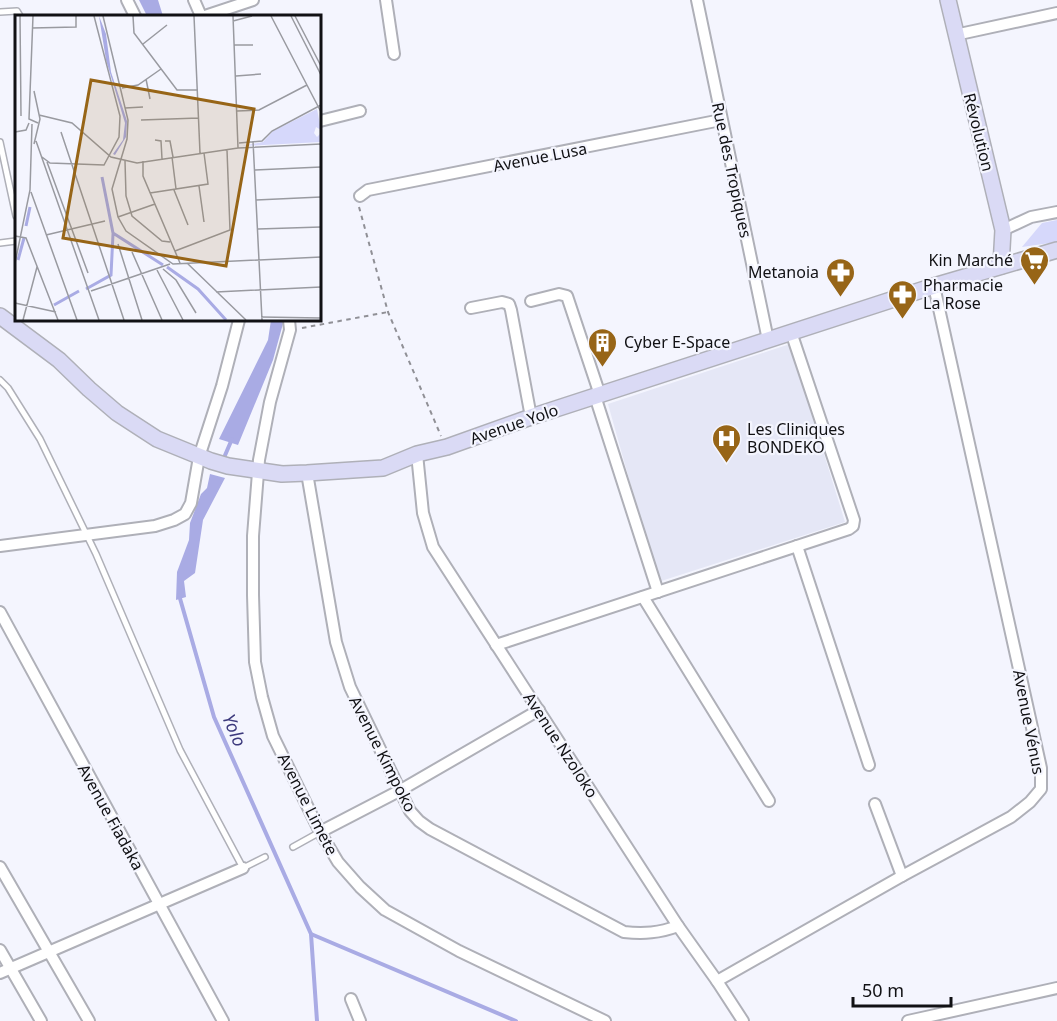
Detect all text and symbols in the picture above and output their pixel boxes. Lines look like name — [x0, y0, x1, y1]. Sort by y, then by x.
inset map — [15, 15, 321, 321]
street label: Révolution — [959, 91, 999, 173]
street label: Rue des Tropiques — [707, 100, 757, 240]
street label: Avenue Lusa — [491, 137, 589, 177]
supermarket icon: Kin Marché — [1018, 244, 1050, 286]
place label: Kin Marché — [929, 249, 1013, 271]
pharmacy icon: Metanoia — [824, 256, 856, 298]
place label: Metanoia — [748, 261, 819, 283]
place label: Pharmacie La Rose — [923, 274, 1003, 314]
pharmacy icon: Pharmacie La Rose — [886, 278, 918, 320]
building icon: Cyber E-Space — [587, 326, 619, 368]
place label: Cyber E-Space — [624, 331, 730, 353]
street label: Avenue Yolo — [467, 399, 561, 449]
place label: Les Cliniques BONDEKO — [747, 418, 845, 458]
hospital icon: Les Cliniques BONDEKO — [710, 422, 742, 464]
street label: Avenue Vénus — [1008, 668, 1050, 776]
street label: Avenue Nzoloko — [519, 688, 603, 802]
street label: Avenue Kimpoko — [344, 692, 422, 816]
water label: Yolo — [217, 710, 253, 750]
street label: Avenue Limete — [273, 749, 343, 859]
street label: Avenue Fiadaka — [73, 760, 149, 874]
scale bar — [853, 970, 950, 1008]
text: 50 m — [862, 978, 904, 1002]

